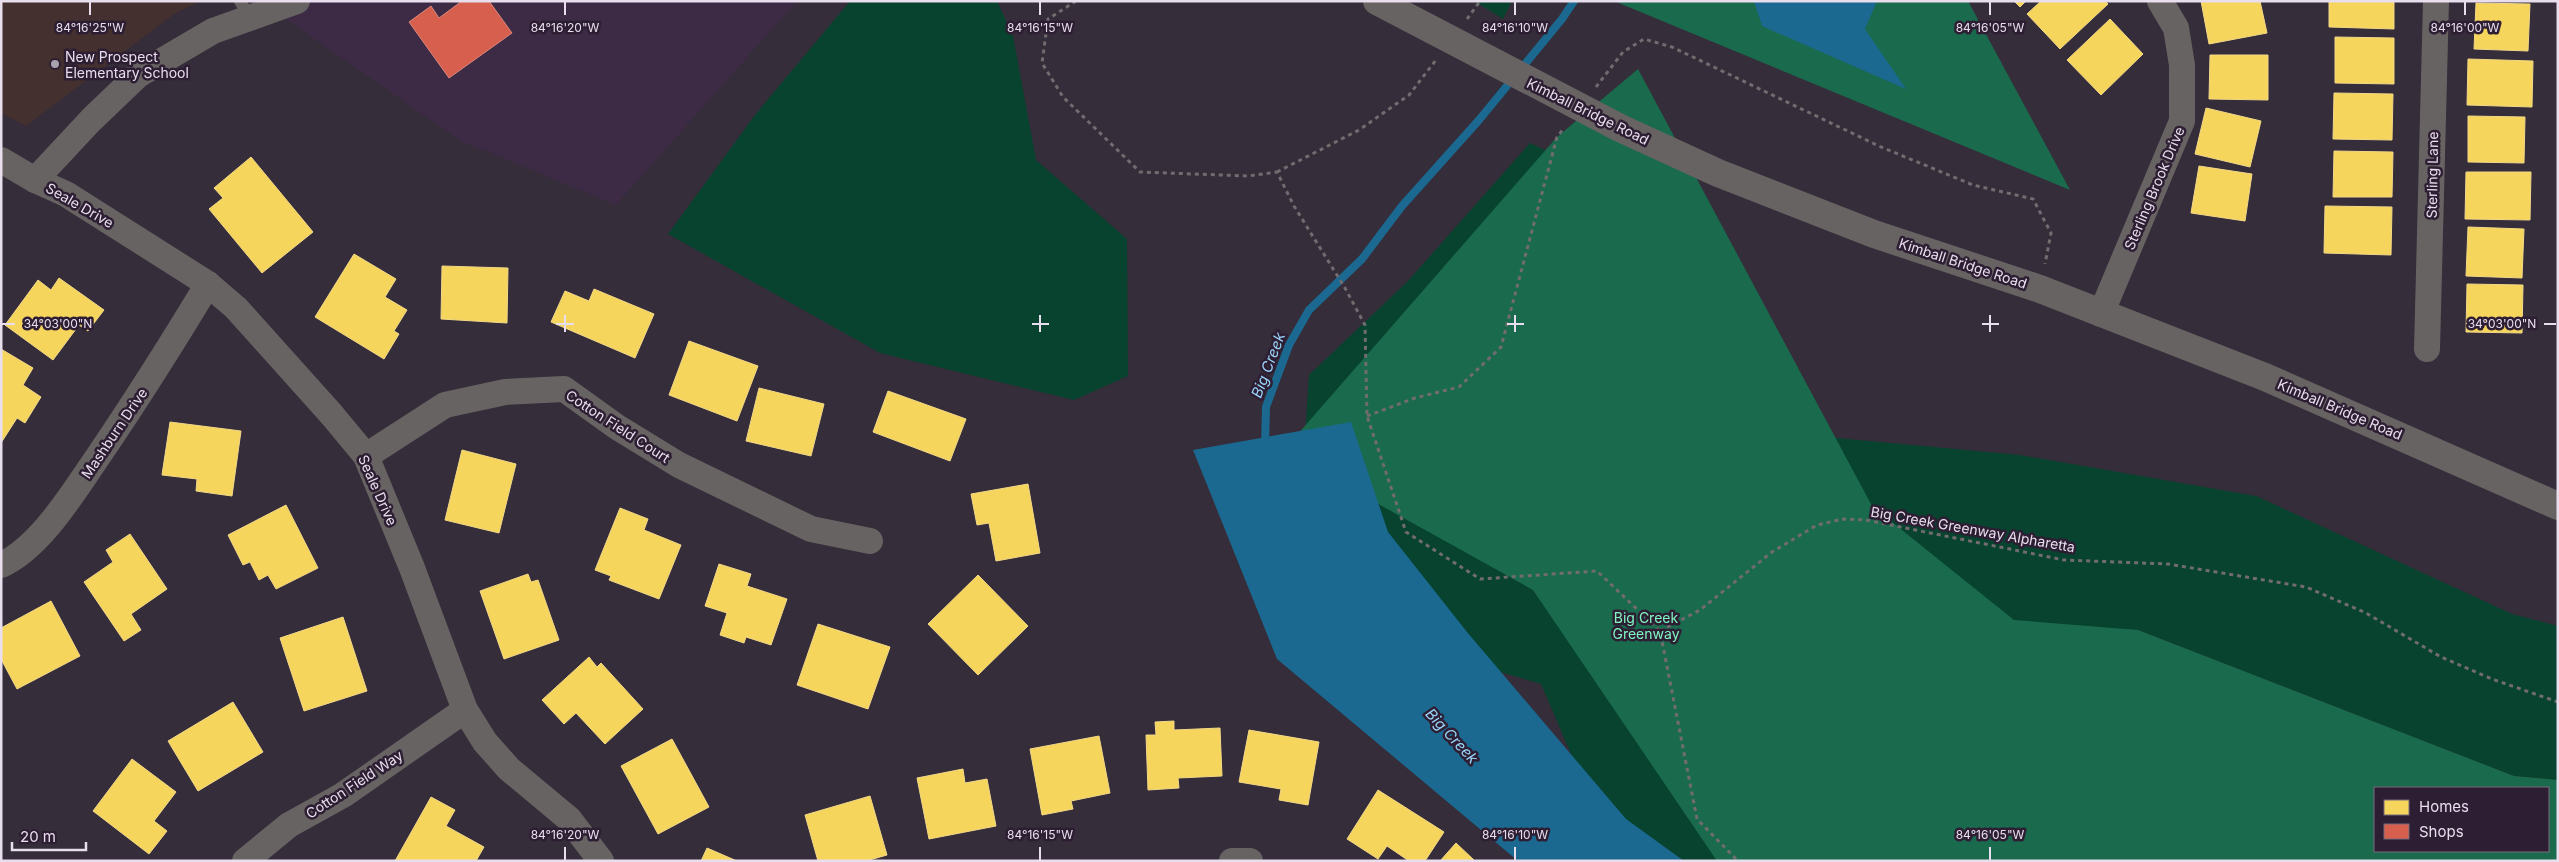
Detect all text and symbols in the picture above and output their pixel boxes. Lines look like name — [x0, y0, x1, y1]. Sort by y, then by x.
text: 84°16'25"W — [56, 20, 124, 35]
text: 84°16'20"W — [531, 20, 599, 35]
text: 84°16'15"W — [1007, 20, 1073, 35]
text: 84°16'10"W — [1482, 20, 1548, 35]
text: 84°16'05"W — [1956, 20, 2024, 35]
text: 84°16'00"W — [2431, 20, 2500, 35]
place label: New Prospect Elementary School — [65, 48, 189, 81]
marker: New Prospect Elementary School — [49, 58, 61, 70]
street label: Kimball Bridge Road — [1524, 74, 1652, 148]
street label: Sterling Brook Drive — [2120, 124, 2188, 252]
street label: Sterling Lane — [2423, 131, 2441, 219]
street label: Seale Drive — [43, 179, 117, 231]
street label: Kimball Bridge Road — [1897, 234, 2029, 292]
text: 34°03'00"N — [24, 316, 92, 331]
text: 34°03'00"N — [2468, 316, 2536, 331]
water label: Big Creek — [1247, 329, 1289, 400]
street label: Kimball Bridge Road — [2275, 375, 2405, 443]
street label: Mashburn Drive — [77, 385, 151, 481]
street label: Cotton Field Court — [563, 386, 674, 466]
street label: Seale Drive — [355, 452, 401, 528]
street label: Big Creek Greenway Alpharetta — [1870, 503, 2076, 555]
park label: Big Creek Greenway — [1612, 609, 1680, 642]
water label: Big Creek — [1422, 704, 1483, 768]
street label: Cotton Field Way — [302, 746, 406, 822]
legend — [2374, 787, 2549, 852]
text: Homes — [2419, 797, 2469, 816]
scale bar — [12, 820, 86, 852]
text: Shops — [2419, 822, 2464, 841]
text: 20 m — [20, 827, 56, 846]
text: 84°16'20"W — [531, 827, 599, 842]
text: 84°16'15"W — [1007, 827, 1073, 842]
text: 84°16'10"W — [1482, 827, 1548, 842]
text: 84°16'05"W — [1956, 827, 2024, 842]

